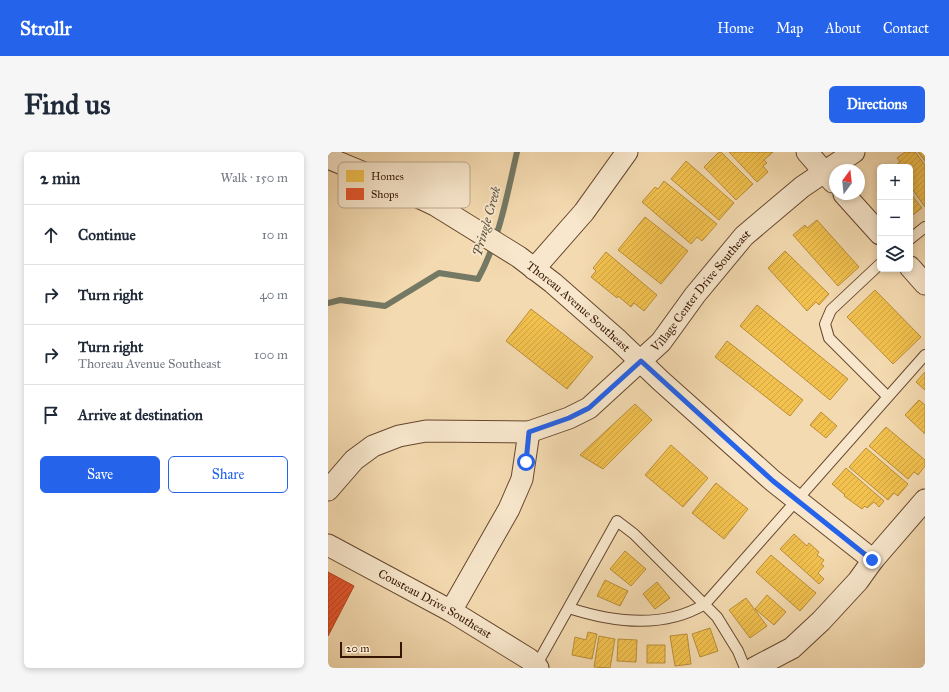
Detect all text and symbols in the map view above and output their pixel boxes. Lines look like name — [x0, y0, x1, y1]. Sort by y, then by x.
text: Strollr — [20, 17, 72, 40]
text: Home — [717, 20, 754, 37]
text: Map — [776, 20, 803, 37]
text: About — [825, 20, 861, 37]
text: Contact — [883, 20, 929, 37]
button: Directions — [829, 86, 925, 123]
text: Find us — [24, 87, 110, 122]
legend — [338, 162, 470, 208]
north arrow — [829, 164, 865, 200]
map controls — [877, 164, 913, 272]
button: + — [877, 164, 913, 200]
text: 2 min — [40, 168, 80, 189]
text: Walk · 150 m — [220, 170, 288, 186]
text: Homes — [371, 170, 404, 183]
water label: Pringle Creek — [469, 185, 505, 258]
text: Shops — [371, 188, 399, 201]
button: − — [877, 200, 913, 236]
icon: ahead — [40, 224, 62, 246]
text: Continue — [78, 226, 136, 244]
street label: Village Center Drive Southeast — [647, 226, 754, 355]
text: 10 m — [262, 227, 288, 243]
button: layers — [877, 236, 913, 272]
street label: Thoreau Avenue Southeast — [524, 258, 634, 355]
icon: right — [40, 284, 62, 306]
text: Turn right — [78, 286, 143, 304]
text: 40 m — [259, 287, 288, 303]
text: Turn right — [78, 338, 143, 356]
icon: right — [40, 344, 62, 366]
text: 100 m — [254, 347, 288, 363]
text: Thoreau Avenue Southeast — [78, 356, 221, 372]
icon: arrive — [40, 404, 62, 426]
text: Arrive at destination — [78, 406, 203, 424]
route start — [517, 453, 535, 471]
button: Save — [40, 456, 160, 493]
button: Share — [168, 456, 288, 493]
route end — [863, 551, 881, 569]
street label: Cousteau Drive Southeast — [376, 566, 495, 642]
scale bar — [340, 640, 402, 659]
text: 20 m — [346, 642, 369, 655]

